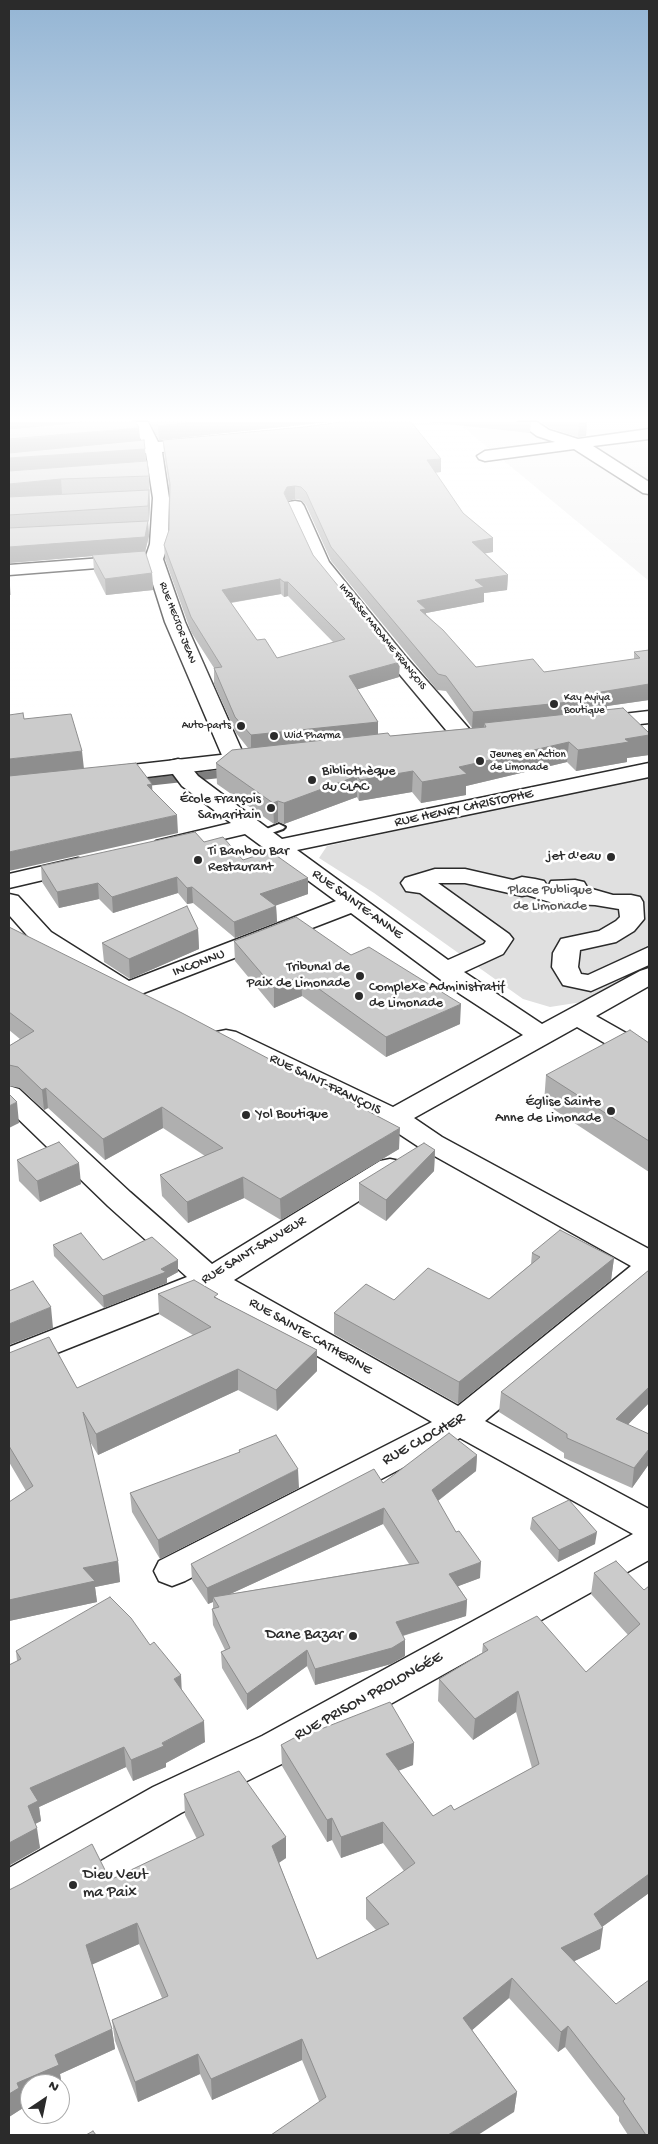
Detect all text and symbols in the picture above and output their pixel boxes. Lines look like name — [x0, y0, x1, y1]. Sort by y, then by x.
street label: RUE HECTOR JEAN — [155, 580, 199, 666]
street label: IMPASSE MADAME FRANÇOIS — [335, 581, 429, 693]
place label: Kay Ayiya Boutique — [564, 691, 610, 717]
marker: Kay Ayiya Boutique — [548, 698, 560, 710]
place label: Auto-parts — [182, 719, 231, 733]
marker: Auto-parts — [235, 720, 247, 732]
place label: Wid Pharma — [284, 729, 341, 743]
marker: Wid Pharma — [268, 730, 280, 742]
place label: Jeunes en Action de Limonade — [490, 748, 566, 774]
marker: Jeunes en Action de Limonade — [474, 755, 486, 767]
place label: Bibliothèque du CLAC — [322, 764, 396, 796]
marker: Bibliothèque du CLAC — [306, 774, 318, 786]
street label: RUE HENRY CHRISTOPHE — [393, 786, 535, 832]
place label: École François Samaritain — [180, 792, 261, 824]
marker: École François Samaritain — [265, 802, 277, 814]
place label: Ti Bambou Bar Restaurant — [208, 844, 289, 876]
place label: jet d'eau — [547, 849, 601, 865]
marker: jet d'eau — [605, 851, 617, 863]
marker: Ti Bambou Bar Restaurant — [192, 854, 204, 866]
street label: RUE SAINTE-ANNE — [308, 866, 406, 944]
park label: Place Publique de Limonade — [508, 883, 592, 916]
street label: INCONNU — [170, 946, 228, 982]
place label: Tribunal de Paix de Limonade — [247, 960, 350, 992]
marker: Tribunal de Paix de Limonade — [354, 970, 366, 982]
place label: Complexe Administratif de Limonade — [369, 980, 505, 1012]
marker: Complexe Administratif de Limonade — [353, 990, 365, 1002]
street label: RUE SAINT-FRANÇOIS — [266, 1051, 384, 1119]
place label: Église Sainte Anne de Limonade — [495, 1095, 601, 1128]
marker: Église Sainte Anne de Limonade — [605, 1105, 617, 1117]
place label: Yol Boutique — [256, 1107, 328, 1123]
marker: Yol Boutique — [240, 1109, 252, 1121]
street label: RUE SAINT-SAUVEUR — [199, 1213, 309, 1289]
street label: RUE SAINTE-CATHERINE — [245, 1295, 375, 1379]
street label: RUE CLOCHER — [379, 1409, 469, 1471]
place label: Dane Bazar — [265, 1626, 343, 1646]
marker: Dane Bazar — [347, 1630, 359, 1642]
street label: RUE PRISON PROLONGÉE — [292, 1648, 446, 1746]
place label: Dieu Veut ma Paix — [83, 1866, 148, 1904]
marker: Dieu Veut ma Paix — [67, 1879, 79, 1891]
north arrow — [20, 2074, 70, 2124]
text: N — [45, 2077, 62, 2097]

